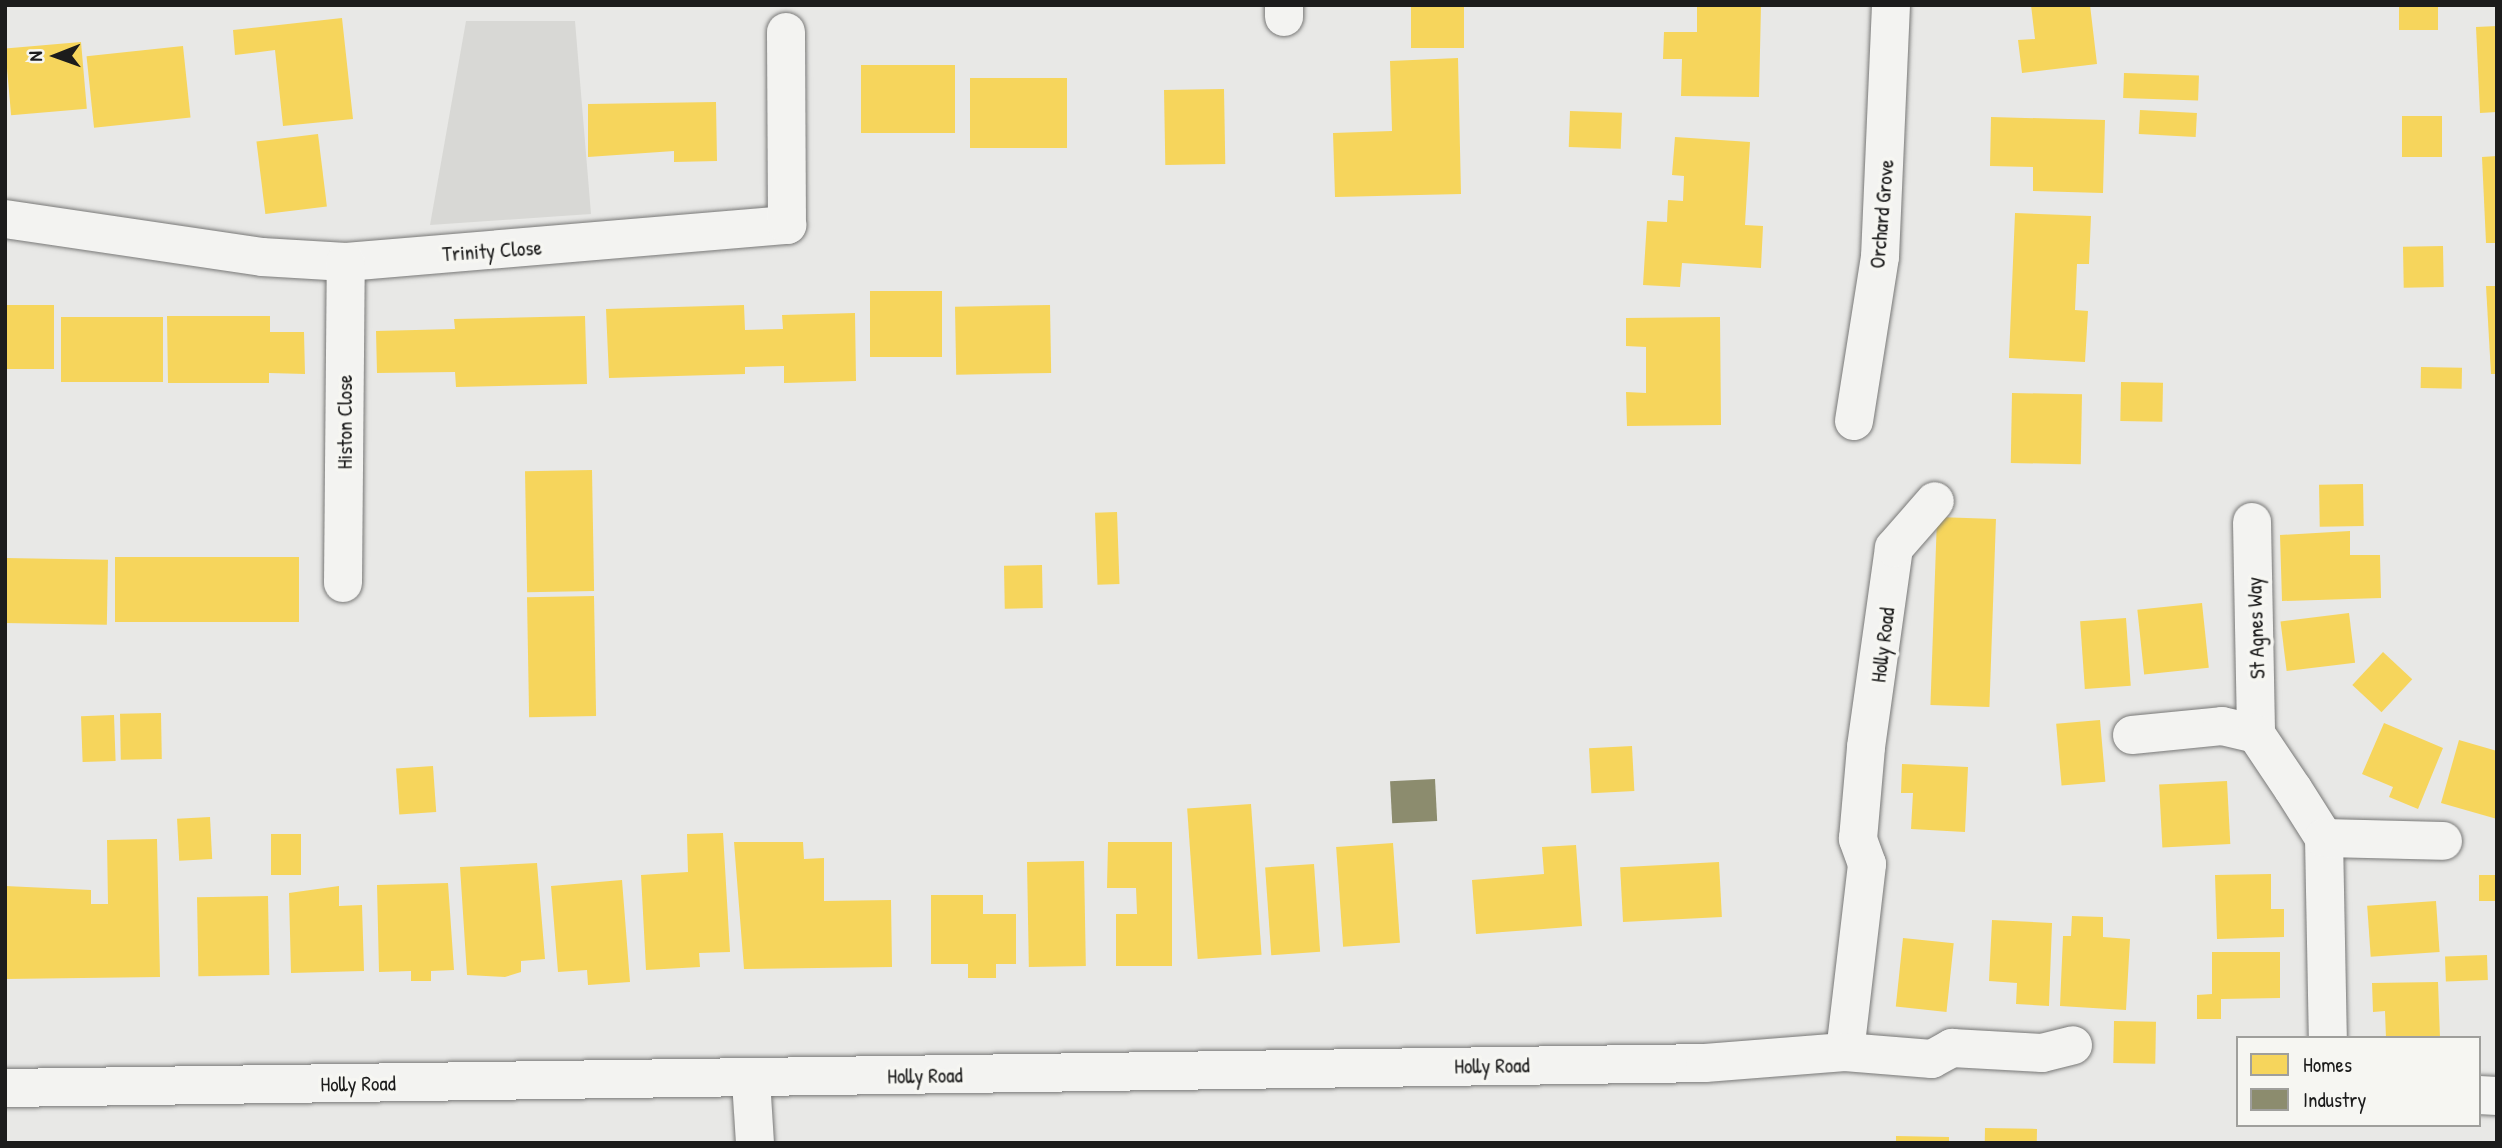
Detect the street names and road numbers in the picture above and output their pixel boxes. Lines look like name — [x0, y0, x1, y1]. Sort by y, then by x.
street label: Orchard Grove — [1865, 158, 1899, 270]
street label: Trinity Close — [441, 235, 543, 267]
street label: Histon Close — [332, 375, 358, 469]
street label: St Agnes Way — [2242, 577, 2270, 679]
street label: Holly Road — [1866, 606, 1900, 684]
street label: Holly Road — [1454, 1053, 1530, 1079]
street label: Holly Road — [887, 1063, 963, 1089]
street label: Holly Road — [320, 1071, 396, 1097]

